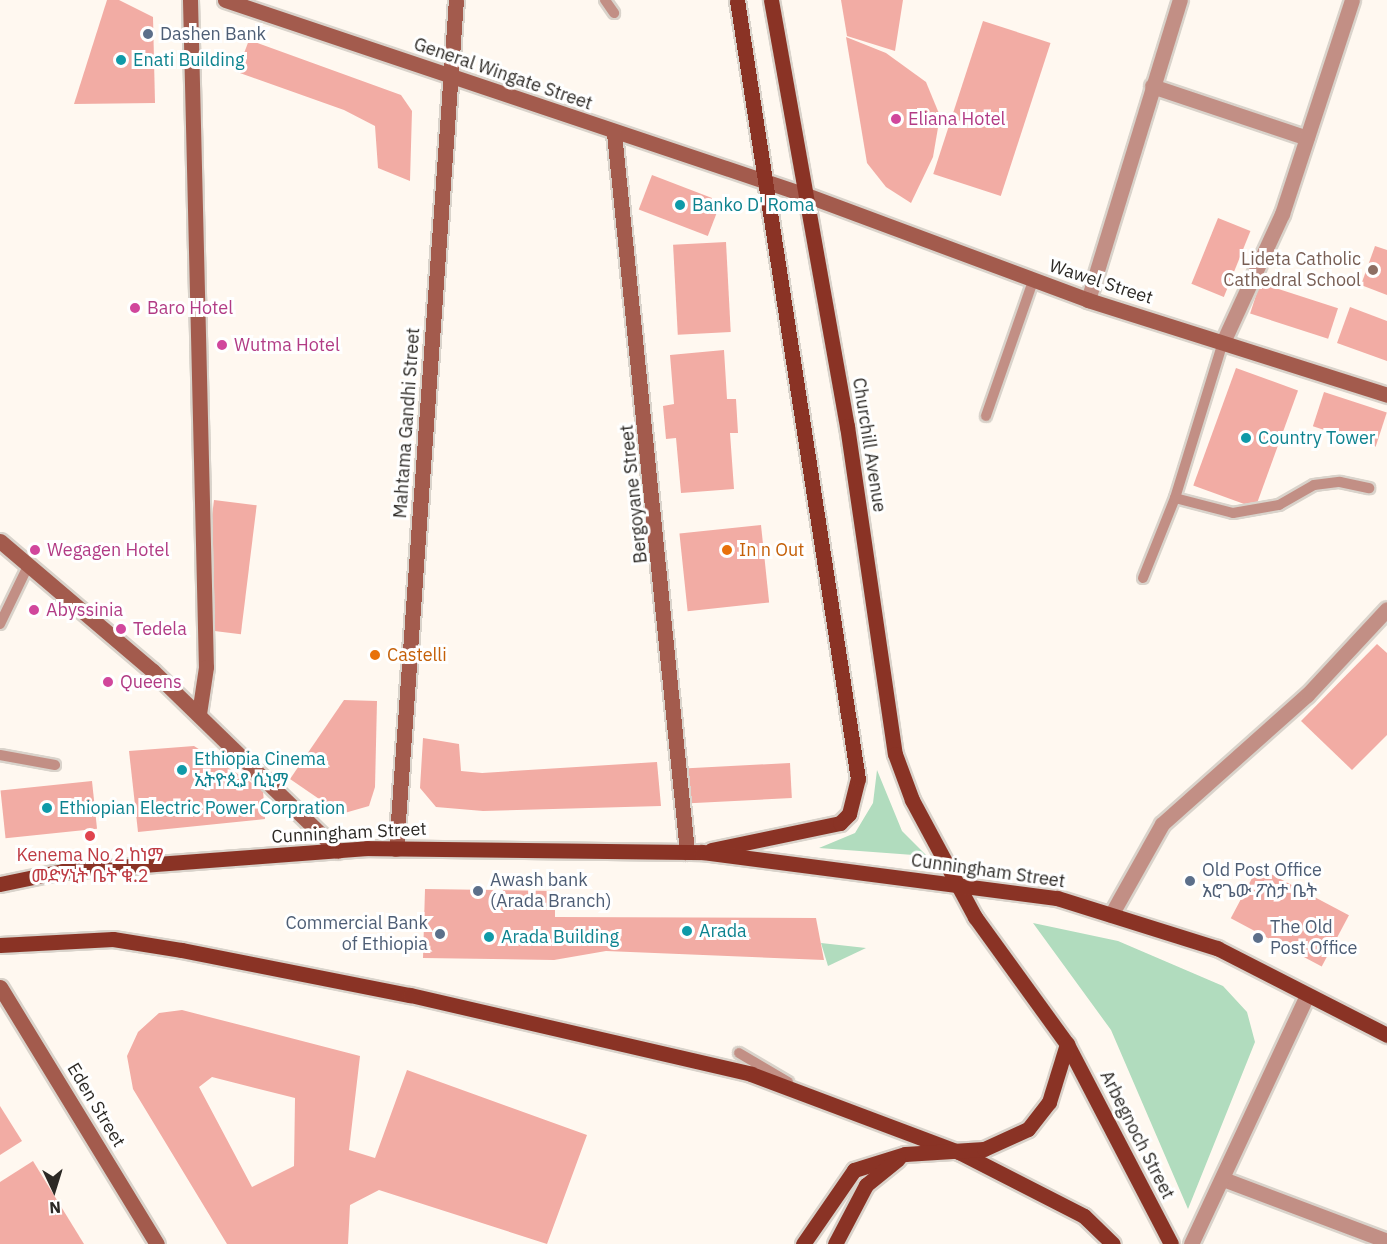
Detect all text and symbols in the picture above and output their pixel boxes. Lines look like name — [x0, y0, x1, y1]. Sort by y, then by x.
place label: Dashen Bank — [160, 23, 266, 45]
marker: Dashen Bank — [141, 27, 155, 41]
street label: General Wingate Street — [411, 33, 595, 115]
place label: Enati Building — [133, 49, 244, 71]
marker: Enati Building — [114, 53, 128, 67]
place label: Eliana Hotel — [908, 108, 1005, 130]
marker: Eliana Hotel — [889, 112, 903, 126]
place label: Banko D' Roma — [692, 194, 814, 216]
marker: Banko D' Roma — [673, 198, 687, 212]
place label: Lideta Catholic Cathedral School — [1223, 249, 1361, 292]
street label: Wawel Street — [1047, 255, 1155, 309]
marker: Lideta Catholic Cathedral School — [1366, 263, 1380, 277]
place label: Baro Hotel — [147, 297, 233, 319]
marker: Baro Hotel — [128, 301, 142, 315]
street label: Mahtama Gandhi Street — [390, 327, 424, 519]
place label: Wutma Hotel — [234, 334, 340, 356]
marker: Wutma Hotel — [215, 338, 229, 352]
street label: Churchill Avenue — [848, 376, 890, 514]
street label: Bergoyane Street — [616, 424, 652, 564]
place label: Country Tower — [1258, 427, 1375, 449]
marker: Country Tower — [1239, 431, 1253, 445]
place label: Wegagen Hotel — [47, 539, 169, 561]
place label: In n Out — [739, 539, 804, 561]
marker: Wegagen Hotel — [28, 543, 42, 557]
marker: In n Out — [720, 543, 734, 557]
place label: Abyssinia — [46, 599, 123, 621]
marker: Abyssinia — [27, 603, 41, 617]
place label: Tedela — [133, 618, 187, 640]
marker: Tedela — [114, 622, 128, 636]
place label: Castelli — [387, 644, 447, 666]
marker: Castelli — [368, 648, 382, 662]
place label: Queens — [120, 671, 182, 693]
marker: Queens — [101, 675, 115, 689]
place label: Ethiopia Cinema ኢትዮጲያ ሲኒማ — [194, 749, 326, 792]
marker: Ethiopia Cinema ኢትዮጲያ ሲኒማ — [175, 763, 189, 777]
place label: Ethiopian Electric Power Corpration — [59, 797, 345, 819]
marker: Ethiopian Electric Power Corpration — [40, 801, 54, 815]
street label: Cunningham Street — [271, 818, 427, 848]
marker: Kenema No 2 ከነማ መድሃኒት ቤት ቁ.2 — [83, 829, 97, 843]
place label: Kenema No 2 ከነማ መድሃኒት ቤት ቁ.2 — [17, 845, 163, 888]
street label: Cunningham Street — [910, 850, 1066, 892]
place label: Old Post Office አሮጌው ፖስታ ቤት — [1202, 860, 1322, 902]
place label: Awash bank (Arada Branch) — [490, 870, 611, 912]
marker: Old Post Office አሮጌው ፖስታ ቤት — [1183, 874, 1197, 888]
marker: Awash bank (Arada Branch) — [471, 884, 485, 898]
place label: Commercial Bank of Ethiopia — [286, 913, 428, 956]
place label: The Old Post Office — [1270, 917, 1357, 960]
place label: Arada — [699, 920, 747, 942]
marker: Arada — [680, 924, 694, 938]
place label: Arada Building — [501, 926, 619, 948]
marker: Commercial Bank of Ethiopia — [433, 927, 447, 941]
marker: Arada Building — [482, 930, 496, 944]
marker: The Old Post Office — [1251, 931, 1265, 945]
street label: Eden Street — [62, 1059, 130, 1151]
street label: Arbegnoch Street — [1095, 1067, 1179, 1203]
north arrow — [24, 1160, 84, 1220]
text: N — [49, 1198, 62, 1218]

